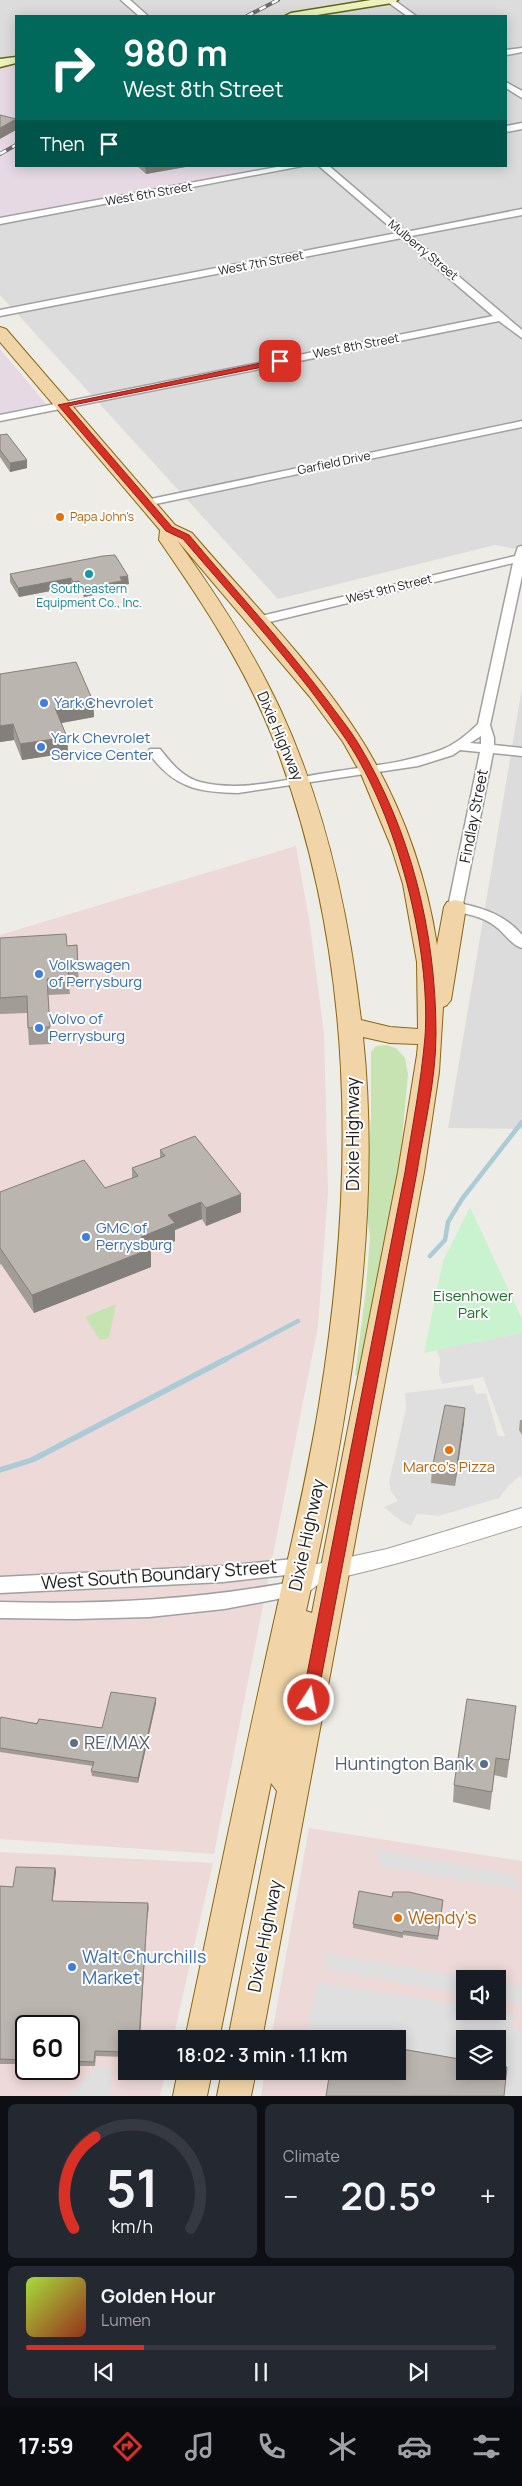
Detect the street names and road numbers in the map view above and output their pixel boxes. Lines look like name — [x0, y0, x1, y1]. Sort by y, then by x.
street label: West 6th Street — [104, 177, 194, 210]
street label: Mulberry Street — [385, 215, 462, 284]
street label: West 7th Street — [217, 246, 305, 279]
street label: West 8th Street — [311, 329, 401, 362]
street label: Garfield Drive — [296, 446, 372, 479]
street label: West 9th Street — [344, 570, 434, 607]
street label: Dixie Highway — [252, 688, 309, 784]
street label: Findlay Street — [454, 767, 493, 865]
street label: Dixie Highway — [340, 1076, 364, 1191]
street label: Dixie Highway — [282, 1476, 330, 1593]
street label: West South Boundary Street — [40, 1554, 278, 1594]
street label: Dixie Highway — [241, 1877, 287, 1994]

